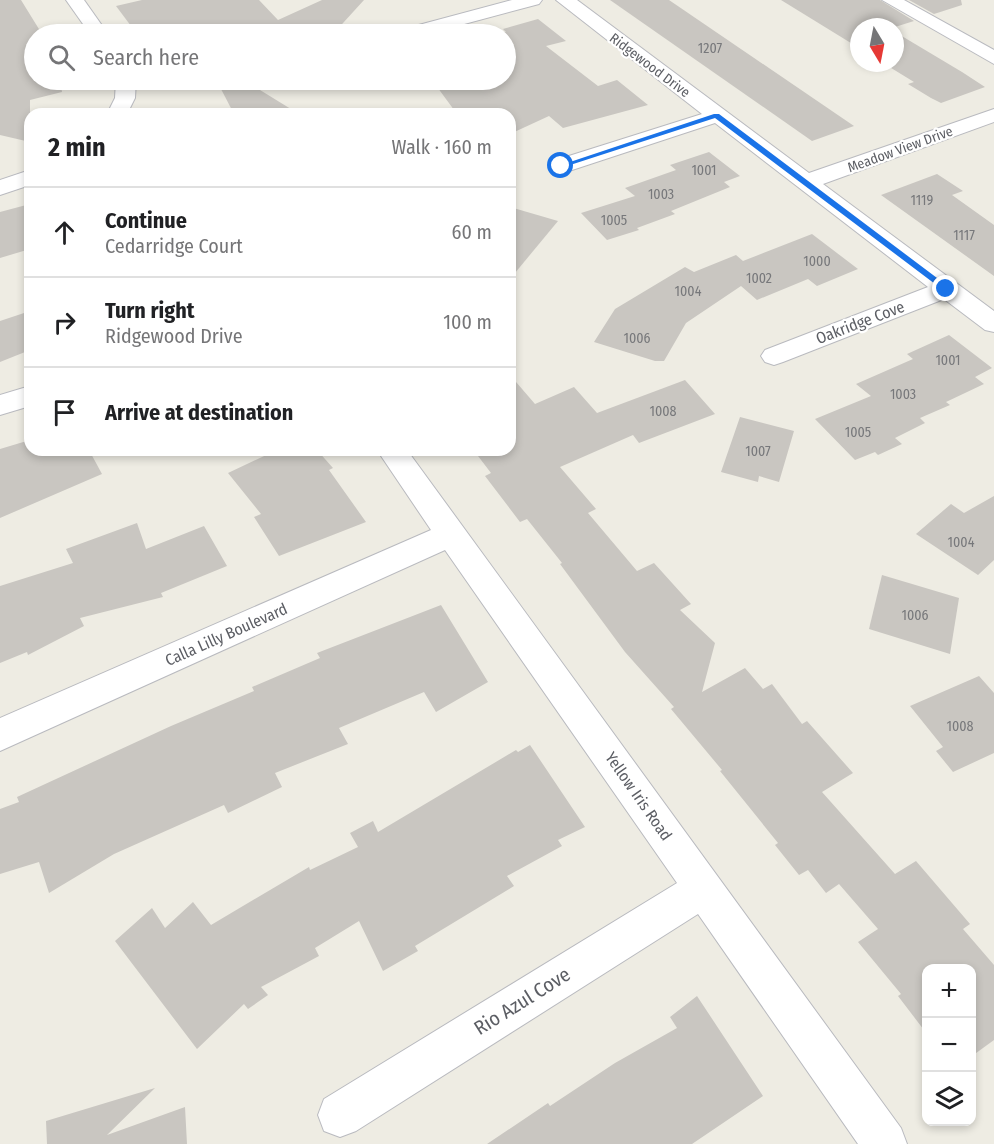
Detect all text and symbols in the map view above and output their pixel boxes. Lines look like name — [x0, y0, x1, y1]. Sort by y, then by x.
north arrow — [850, 18, 904, 72]
search box — [24, 24, 516, 90]
street label: Ridgewood Drive — [606, 30, 693, 101]
house number: 1207 — [698, 40, 722, 57]
icon: search — [45, 41, 78, 74]
text: Search here — [93, 44, 199, 71]
street label: Meadow View Drive — [845, 123, 955, 176]
text: 2 min — [48, 132, 106, 163]
text: Walk · 160 m — [392, 135, 492, 159]
route start — [547, 152, 573, 178]
house number: 1001 — [691, 162, 717, 179]
house number: 1003 — [648, 186, 674, 203]
house number: 1119 — [911, 192, 934, 209]
text: Continue — [105, 207, 187, 234]
house number: 1005 — [601, 212, 627, 229]
icon: ahead — [48, 216, 81, 249]
text: 60 m — [452, 220, 492, 244]
house number: 1117 — [953, 227, 975, 244]
text: Cedarridge Court — [105, 234, 243, 258]
house number: 1000 — [803, 253, 831, 270]
house number: 1002 — [746, 270, 772, 287]
route end — [932, 275, 958, 301]
house number: 1004 — [675, 283, 702, 300]
text: Turn right — [105, 297, 194, 324]
street label: Oakridge Cove — [813, 297, 907, 348]
icon: right — [48, 306, 81, 339]
text: 100 m — [443, 310, 492, 334]
text: Ridgewood Drive — [105, 324, 243, 348]
house number: 1006 — [624, 330, 651, 347]
house number: 1001 — [935, 352, 961, 369]
house number: 1003 — [890, 386, 916, 403]
icon: arrive — [48, 396, 81, 429]
text: Arrive at destination — [105, 399, 293, 426]
house number: 1008 — [649, 403, 677, 420]
house number: 1005 — [845, 424, 871, 441]
house number: 1007 — [745, 443, 771, 460]
house number: 1004 — [948, 534, 975, 551]
street label: Calla Lilly Boulevard — [162, 599, 290, 670]
house number: 1006 — [902, 607, 929, 624]
house number: 1008 — [946, 718, 974, 735]
street label: Yellow Iris Road — [601, 748, 676, 844]
street label: Rio Azul Cove — [470, 962, 574, 1040]
map controls — [922, 964, 976, 1126]
button: + — [922, 964, 976, 1018]
button: − — [922, 1018, 976, 1072]
button: layers — [922, 1072, 976, 1126]

